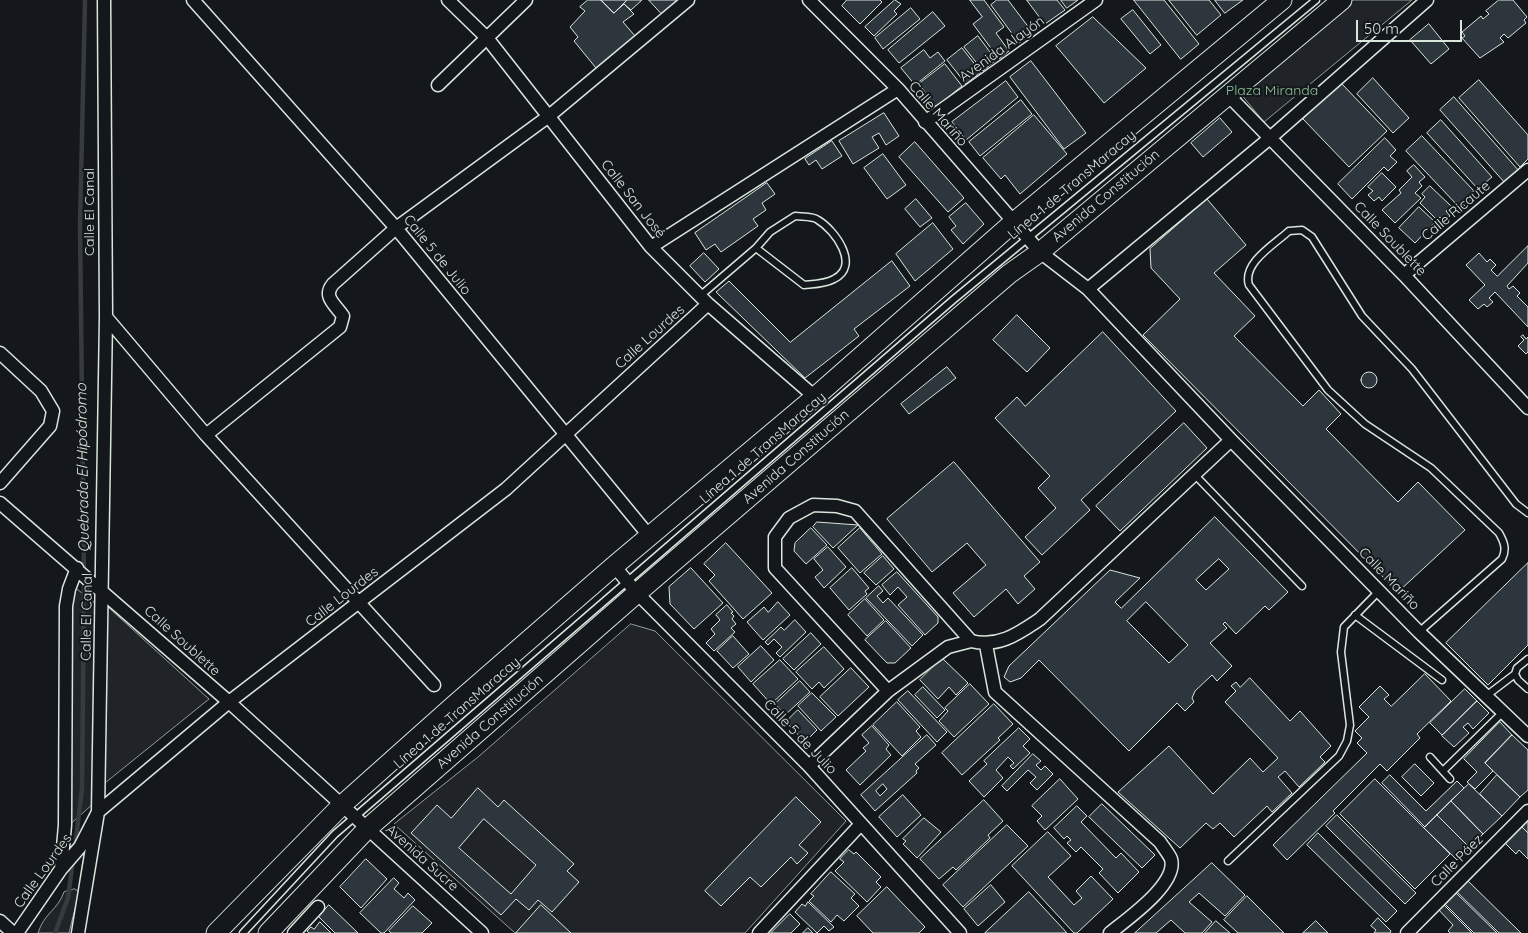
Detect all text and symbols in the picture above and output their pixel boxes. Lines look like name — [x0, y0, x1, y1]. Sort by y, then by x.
scale bar — [1358, 10, 1464, 42]
street label: Avenida Alayón — [956, 13, 1048, 85]
text: 50 m — [1364, 19, 1399, 38]
street label: Calle Mariño — [905, 78, 971, 150]
park label: Plaza Miranda — [1226, 83, 1318, 99]
street label: Línea 1 de TransMaracay — [1005, 127, 1139, 243]
street label: Avenida Constitución — [1049, 146, 1163, 246]
street label: Calle San José — [597, 156, 669, 242]
street label: Calle El Canal — [82, 168, 98, 256]
street label: Calle Ricaute — [1418, 178, 1494, 244]
street label: Calle Soublette — [1350, 198, 1430, 280]
street label: Calle 5 de Julio — [400, 212, 474, 298]
street label: Calle Lourdes — [612, 301, 688, 373]
water label: Quebrada El Hipódromo — [73, 383, 93, 553]
street label: Línea 1 de TransMaracay — [697, 389, 829, 507]
street label: Avenida Constitución — [739, 406, 853, 508]
street label: Calle Mariño — [1355, 544, 1423, 614]
street label: Calle Lourdes — [302, 563, 382, 631]
street label: Calle El Canal — [78, 573, 96, 661]
street label: Calle Soublette — [140, 602, 224, 680]
street label: Línea 1 de TransMaracay — [391, 654, 523, 772]
street label: Avenida Constitución — [433, 671, 547, 773]
street label: Calle 5 de Julio — [760, 696, 840, 778]
street label: Avenida Sucre — [382, 821, 462, 895]
street label: Calle Lourdes — [10, 831, 76, 911]
street label: Calle Páez — [1427, 831, 1487, 891]

